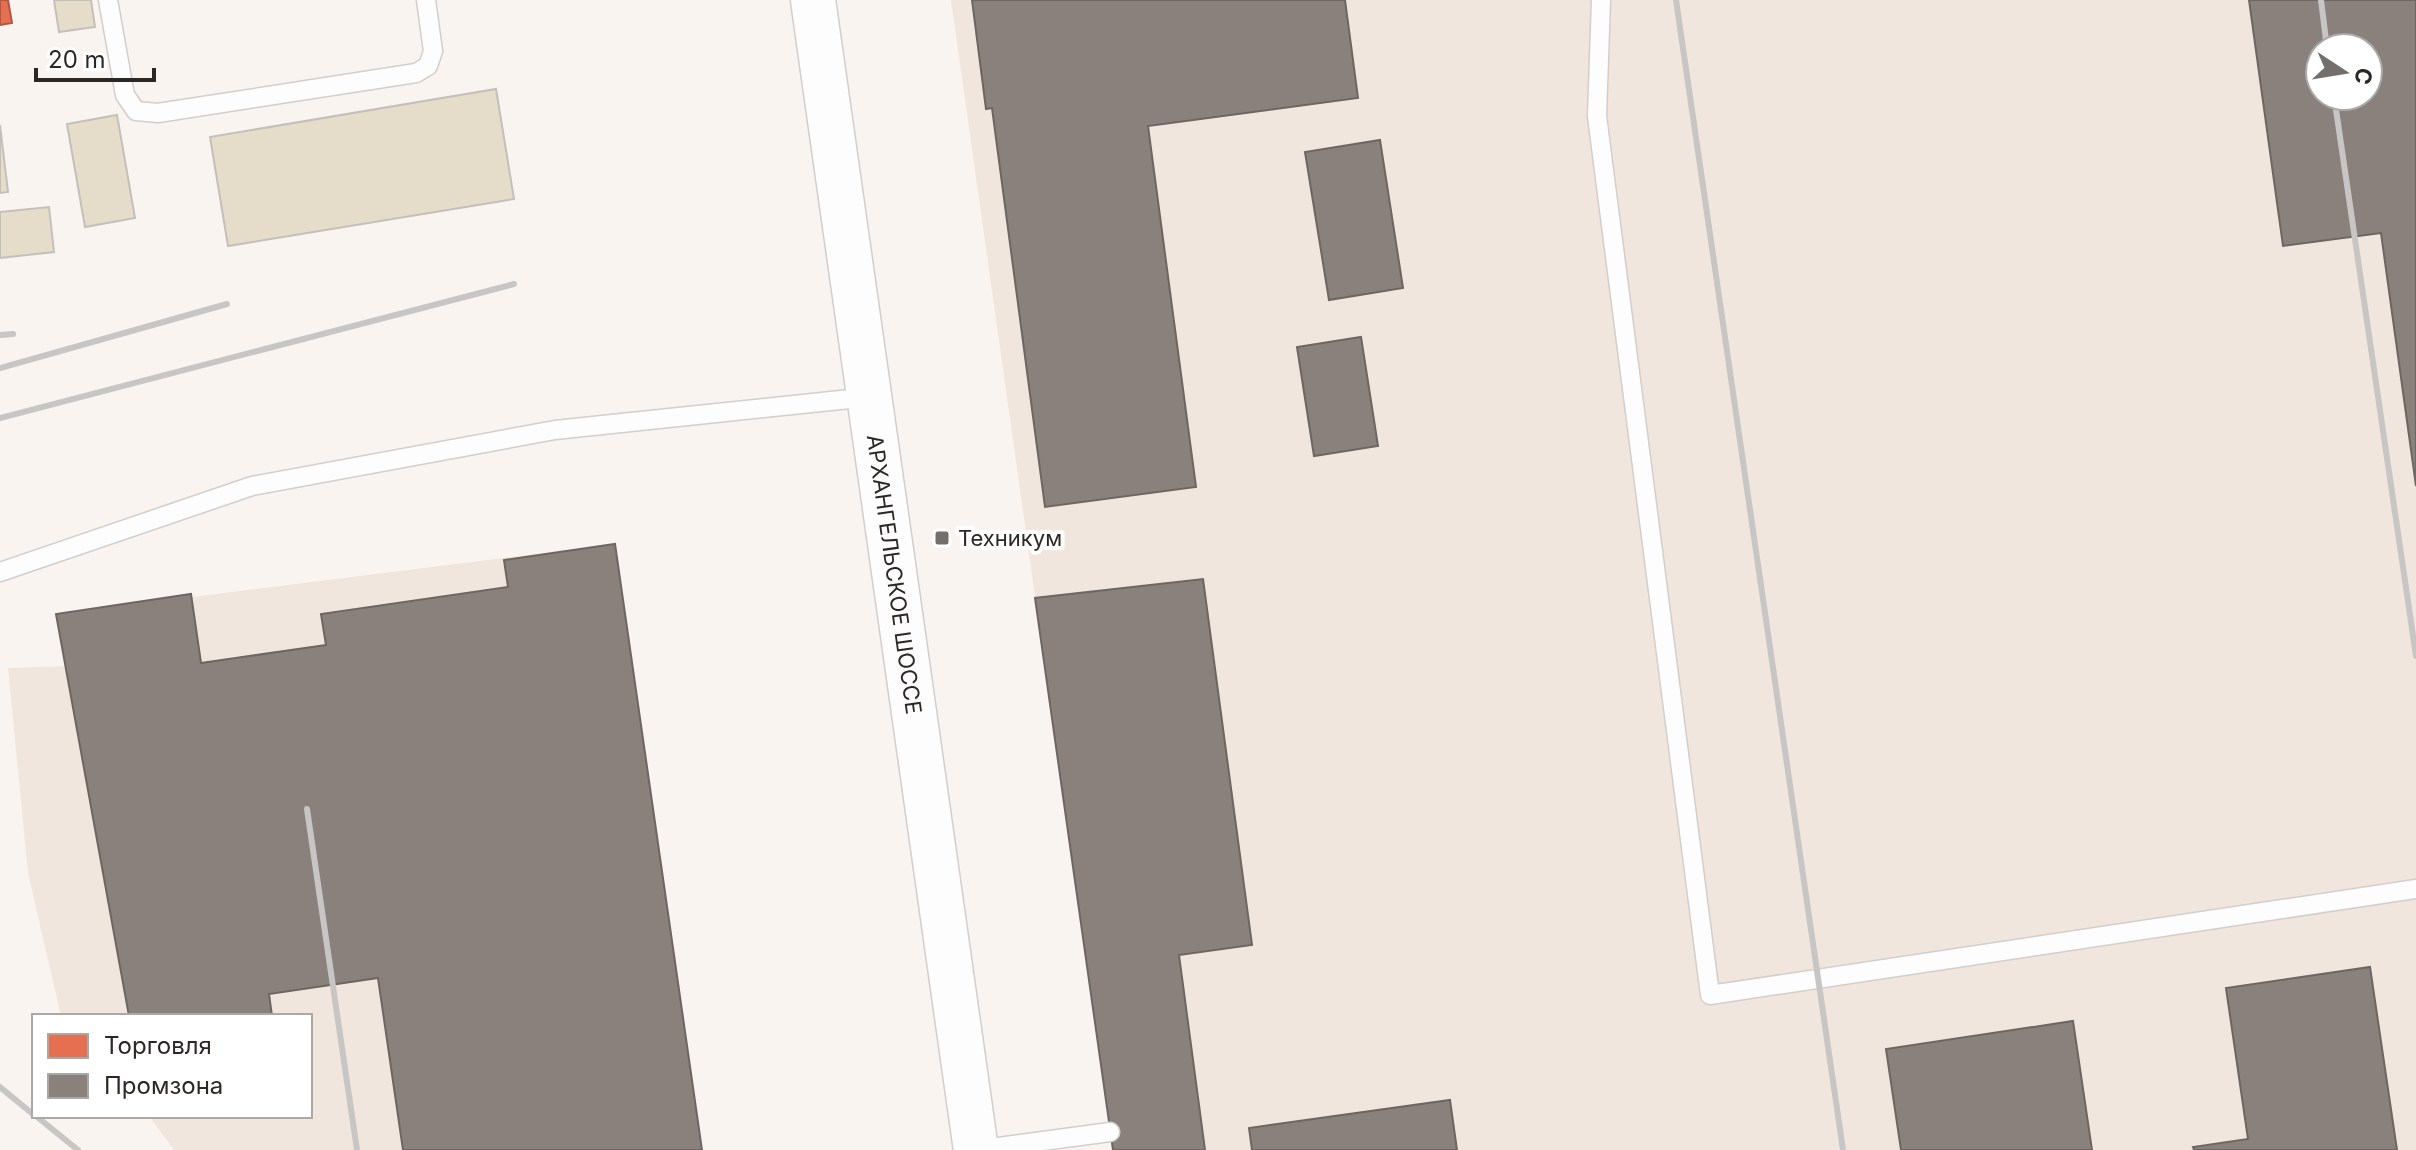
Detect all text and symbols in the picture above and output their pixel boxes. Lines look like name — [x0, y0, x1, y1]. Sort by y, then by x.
scale bar — [36, 32, 154, 82]
north arrow — [2304, 32, 2384, 112]
text: 20 m — [48, 45, 106, 74]
text: С — [2349, 65, 2378, 87]
street label: АРХАНГЕЛЬСКОЕ ШОССЕ — [862, 433, 927, 716]
place label: Техникум — [958, 525, 1062, 551]
marker: Техникум — [933, 529, 951, 547]
legend — [32, 1014, 312, 1118]
text: Торговля — [104, 1031, 212, 1060]
text: Промзона — [104, 1071, 223, 1100]

